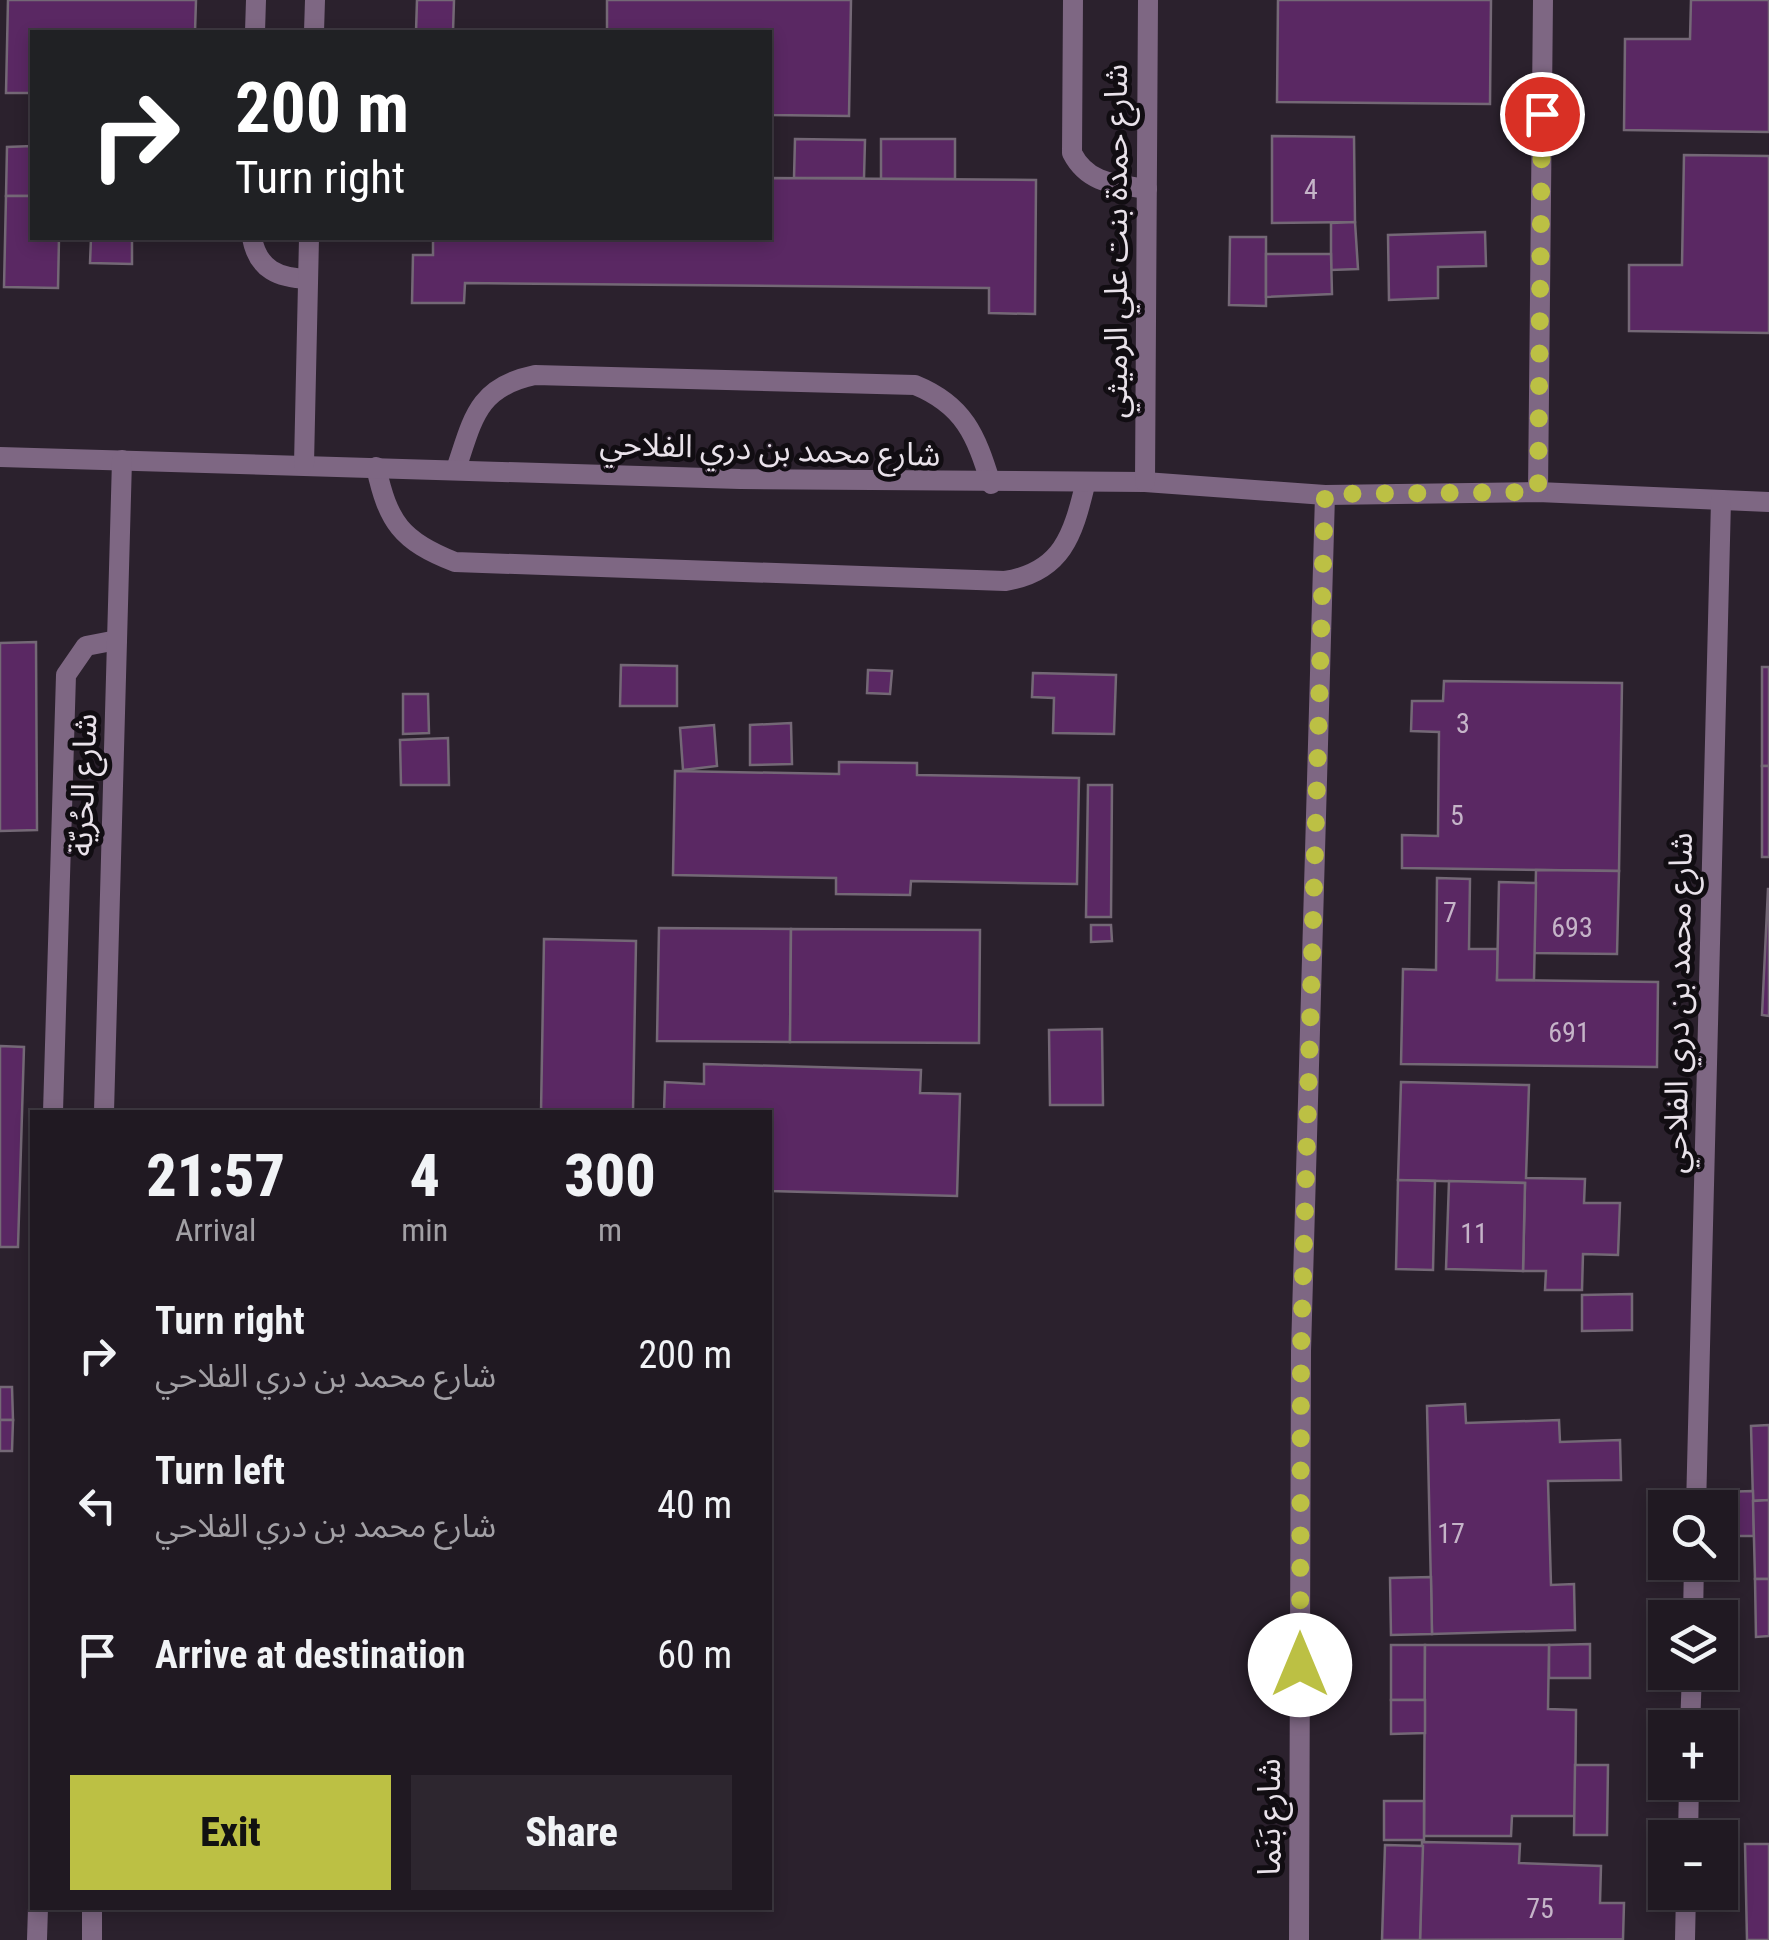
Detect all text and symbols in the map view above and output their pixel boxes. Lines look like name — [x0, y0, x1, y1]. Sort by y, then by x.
street label: شارع حمدة بنت علي الرميثي — [1097, 64, 1140, 418]
text: 200 m — [235, 67, 409, 149]
icon: right — [70, 70, 200, 200]
pin — [1500, 72, 1585, 157]
icon: arrive — [1515, 87, 1570, 142]
text: Turn right — [235, 151, 405, 204]
house number: 4 — [1304, 173, 1318, 206]
street label: شارع محمد بن دري الفلاحي — [599, 424, 941, 479]
house number: 3 — [1456, 707, 1470, 740]
street label: شارع الحُريّة — [62, 713, 109, 857]
house number: 5 — [1450, 799, 1464, 832]
street label: شارع محمد بن دري الفلاحي — [1656, 832, 1705, 1174]
house number: 7 — [1443, 896, 1457, 929]
house number: 693 — [1551, 911, 1593, 944]
house number: 691 — [1548, 1016, 1590, 1049]
text: 21:57 — [146, 1140, 285, 1211]
text: 4 — [409, 1140, 440, 1211]
text: 300 — [564, 1140, 656, 1211]
text: Arrival — [175, 1211, 256, 1249]
text: min — [401, 1211, 448, 1249]
text: m — [598, 1211, 622, 1249]
house number: 11 — [1460, 1217, 1488, 1250]
text: Turn right — [155, 1299, 305, 1343]
icon: right — [70, 1328, 125, 1383]
text: 200 m — [638, 1333, 732, 1377]
text: شارع محمد بن دري الفلاحي — [155, 1357, 496, 1395]
text: Turn left — [155, 1449, 285, 1493]
icon: left — [70, 1478, 125, 1533]
text: 40 m — [657, 1483, 732, 1527]
map controls — [1648, 1490, 1738, 1910]
button: search — [1648, 1490, 1738, 1580]
text: شارع محمد بن دري الفلاحي — [155, 1507, 496, 1545]
house number: 17 — [1437, 1517, 1465, 1550]
button: layers — [1648, 1600, 1738, 1690]
position arrow — [1248, 1613, 1352, 1717]
icon: arrive — [70, 1628, 125, 1683]
text: Arrive at destination — [155, 1633, 465, 1677]
text: 60 m — [657, 1633, 732, 1677]
button: + — [1648, 1710, 1738, 1800]
street label: شارع بَنَما — [1250, 1758, 1293, 1876]
button: Exit — [70, 1775, 391, 1890]
button: Share — [411, 1775, 732, 1890]
button: − — [1648, 1820, 1738, 1910]
house number: 75 — [1526, 1892, 1554, 1925]

